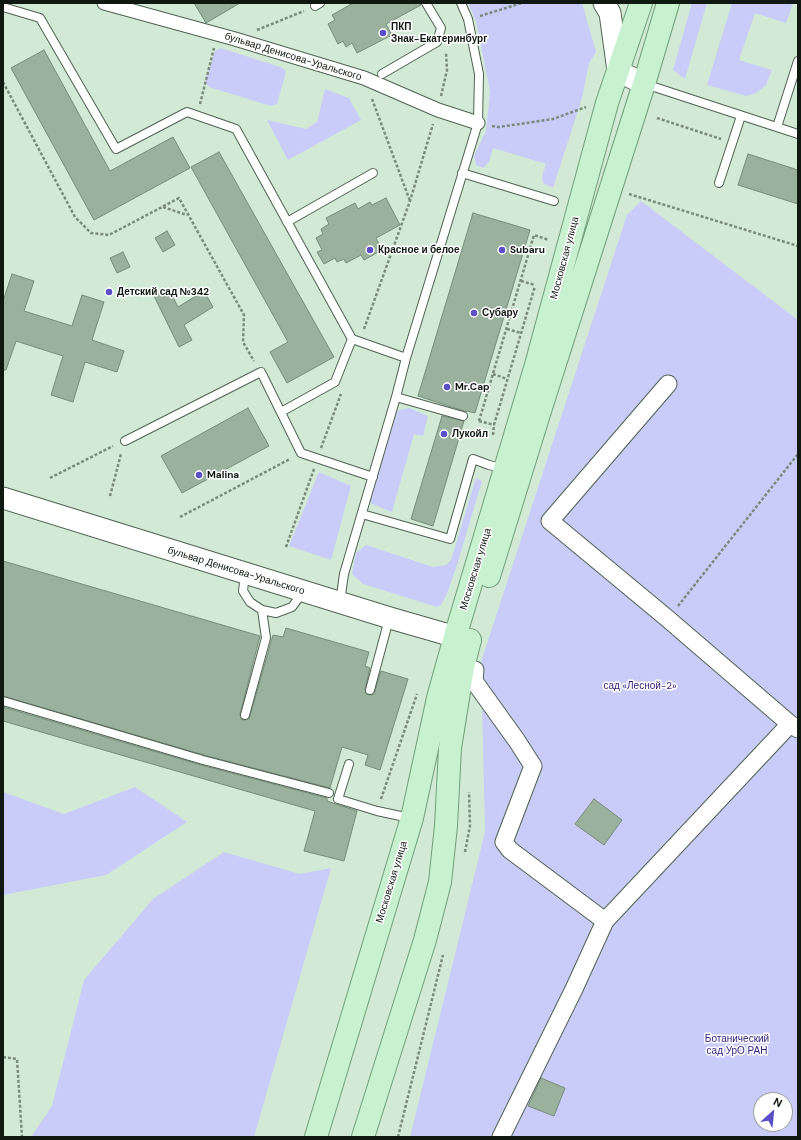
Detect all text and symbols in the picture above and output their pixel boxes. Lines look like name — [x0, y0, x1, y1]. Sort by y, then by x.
place label: ПКП Знак-Екатеринбург — [391, 21, 487, 44]
marker: ПКП Знак-Екатеринбург — [378, 28, 388, 38]
street label: бульвар Денисова-Уральского — [223, 30, 363, 84]
street label: Московская улица — [548, 215, 582, 301]
place label: Красное и белое — [378, 244, 460, 256]
place label: Subaru — [510, 244, 545, 256]
marker: Красное и белое — [365, 245, 375, 255]
marker: Subaru — [497, 245, 507, 255]
place label: Детский сад №342 — [117, 286, 209, 298]
marker: Детский сад №342 — [104, 287, 114, 297]
place label: Субару — [482, 307, 518, 319]
marker: Субару — [469, 308, 479, 318]
place label: Mr.Cap — [455, 381, 490, 393]
marker: Mr.Cap — [442, 382, 452, 392]
place label: Лукойл — [452, 428, 488, 440]
marker: Лукойл — [439, 429, 449, 439]
place label: Malina — [207, 469, 239, 481]
marker: Malina — [194, 470, 204, 480]
street label: Московская улица — [458, 527, 494, 611]
street label: бульвар Денисова-Уральского — [166, 544, 306, 598]
park label: сад «Лесной-2» — [603, 680, 677, 692]
street label: Московская улица — [374, 840, 410, 924]
park label: Ботанический сад УрО РАН — [705, 1033, 769, 1056]
north arrow — [753, 1092, 793, 1132]
text: N — [771, 1094, 785, 1110]

